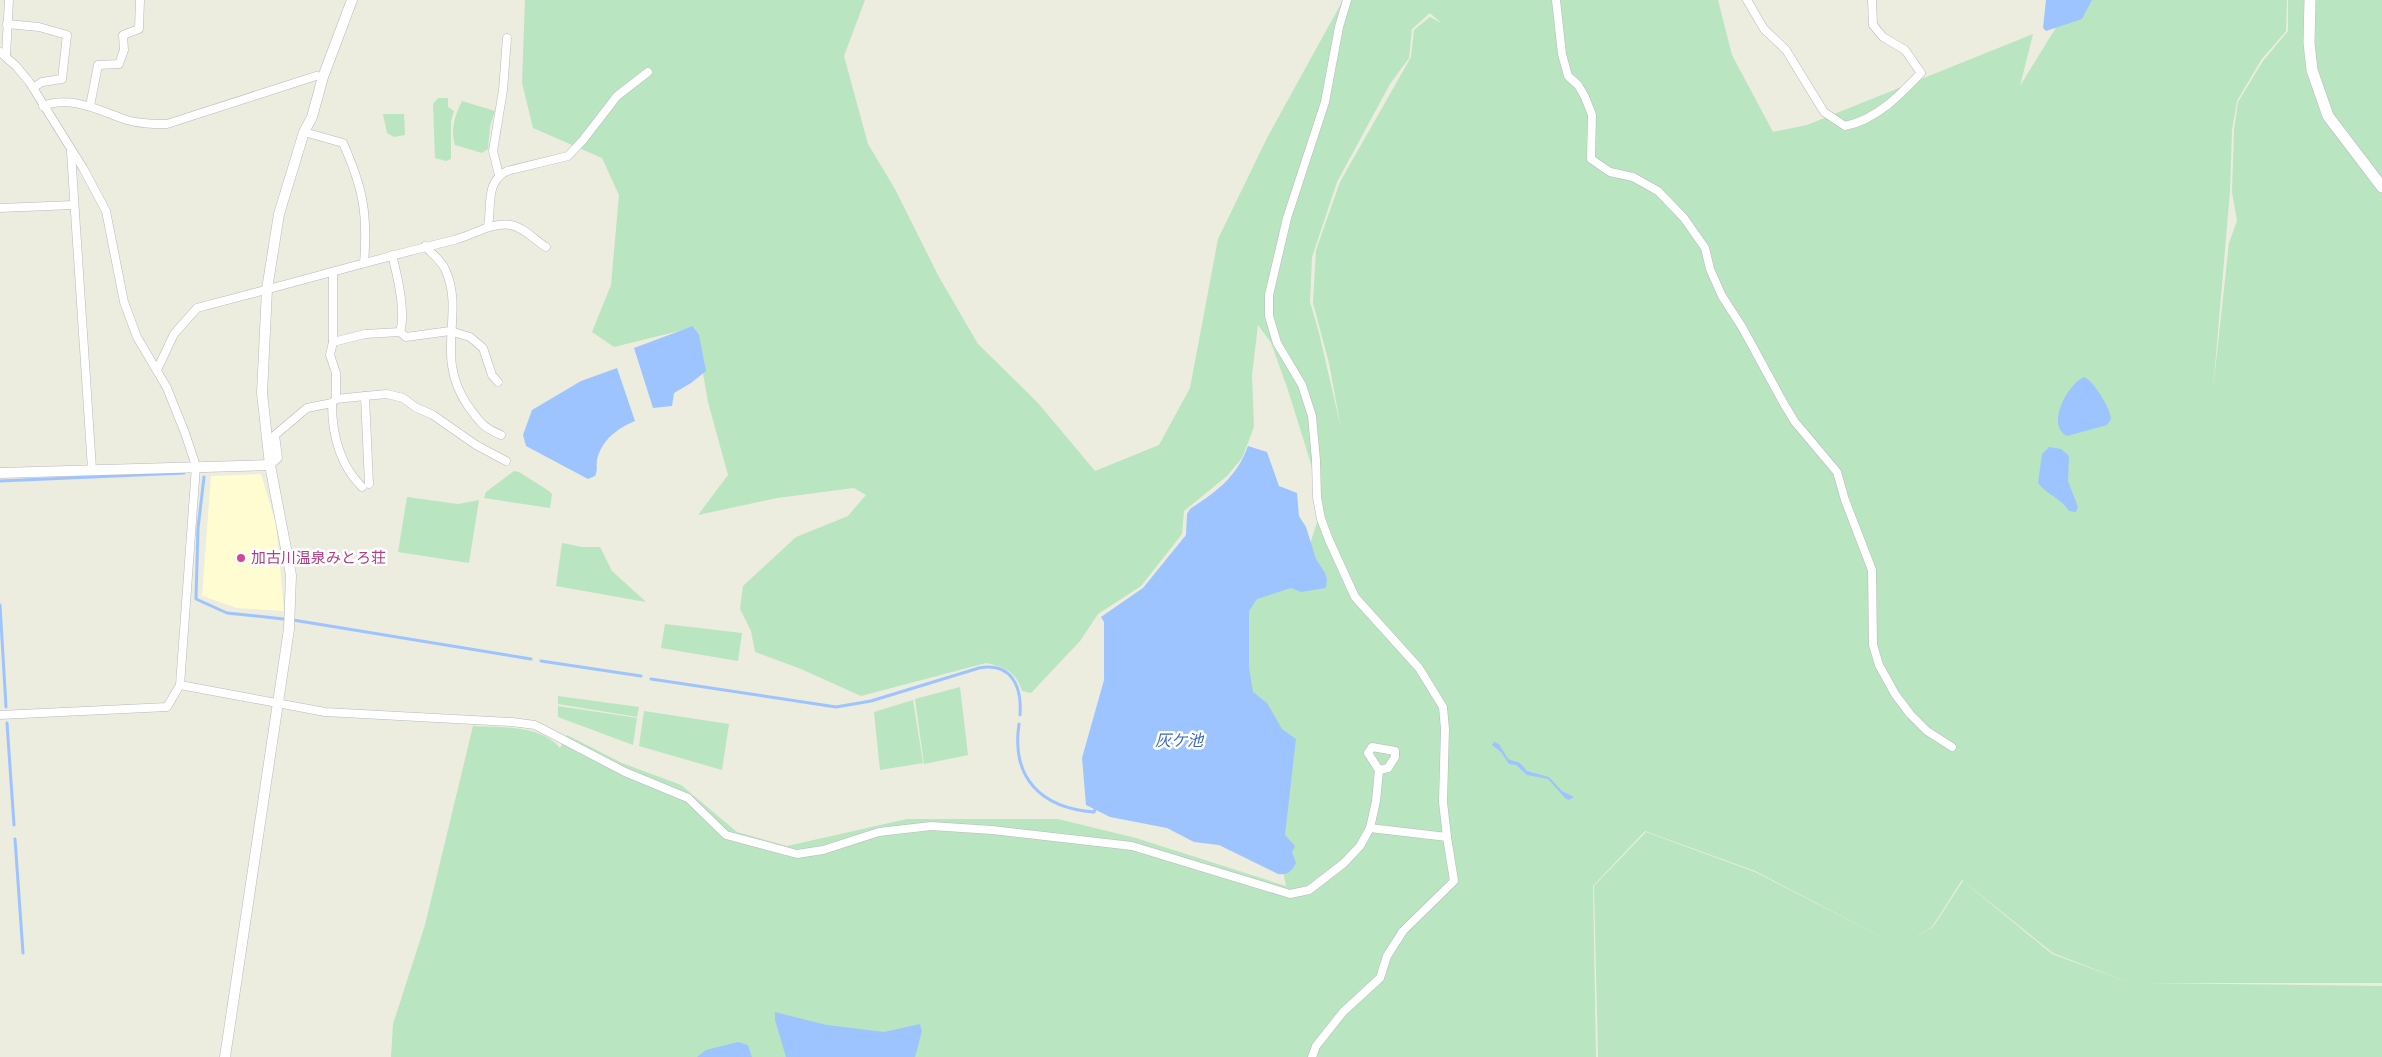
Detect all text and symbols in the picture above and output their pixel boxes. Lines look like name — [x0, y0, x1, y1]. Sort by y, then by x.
place label: 加古川温泉みとろ荘 — [251, 549, 386, 567]
marker: 加古川温泉みとろ荘 — [235, 552, 247, 564]
water label: 灰ケ池 — [1155, 731, 1205, 750]

